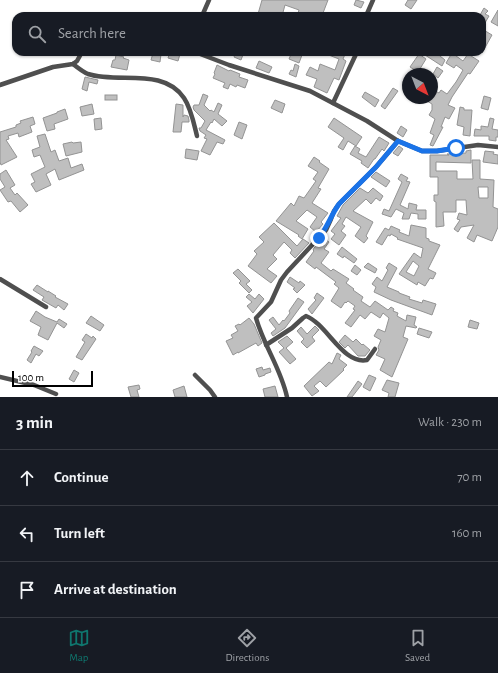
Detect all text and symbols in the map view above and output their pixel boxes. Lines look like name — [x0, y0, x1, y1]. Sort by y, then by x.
search box — [12, 12, 486, 56]
icon: search — [26, 23, 48, 45]
text: Search here — [58, 26, 126, 41]
north arrow — [402, 68, 438, 104]
route start — [447, 139, 465, 157]
route end — [310, 229, 328, 247]
scale bar — [12, 369, 93, 388]
text: 100 m — [18, 372, 44, 383]
text: 3 min — [16, 414, 53, 431]
text: Walk · 230 m — [418, 416, 482, 429]
icon: ahead — [16, 467, 38, 489]
text: Continue — [54, 470, 109, 485]
text: 70 m — [457, 471, 482, 484]
icon: left — [16, 523, 38, 545]
text: Turn left — [54, 526, 105, 541]
text: 160 m — [452, 527, 482, 540]
icon: arrive — [16, 579, 38, 601]
text: Arrive at destination — [54, 582, 177, 597]
tab: Map — [68, 627, 90, 664]
tab: Directions — [225, 627, 269, 664]
tab: Saved — [405, 627, 430, 664]

